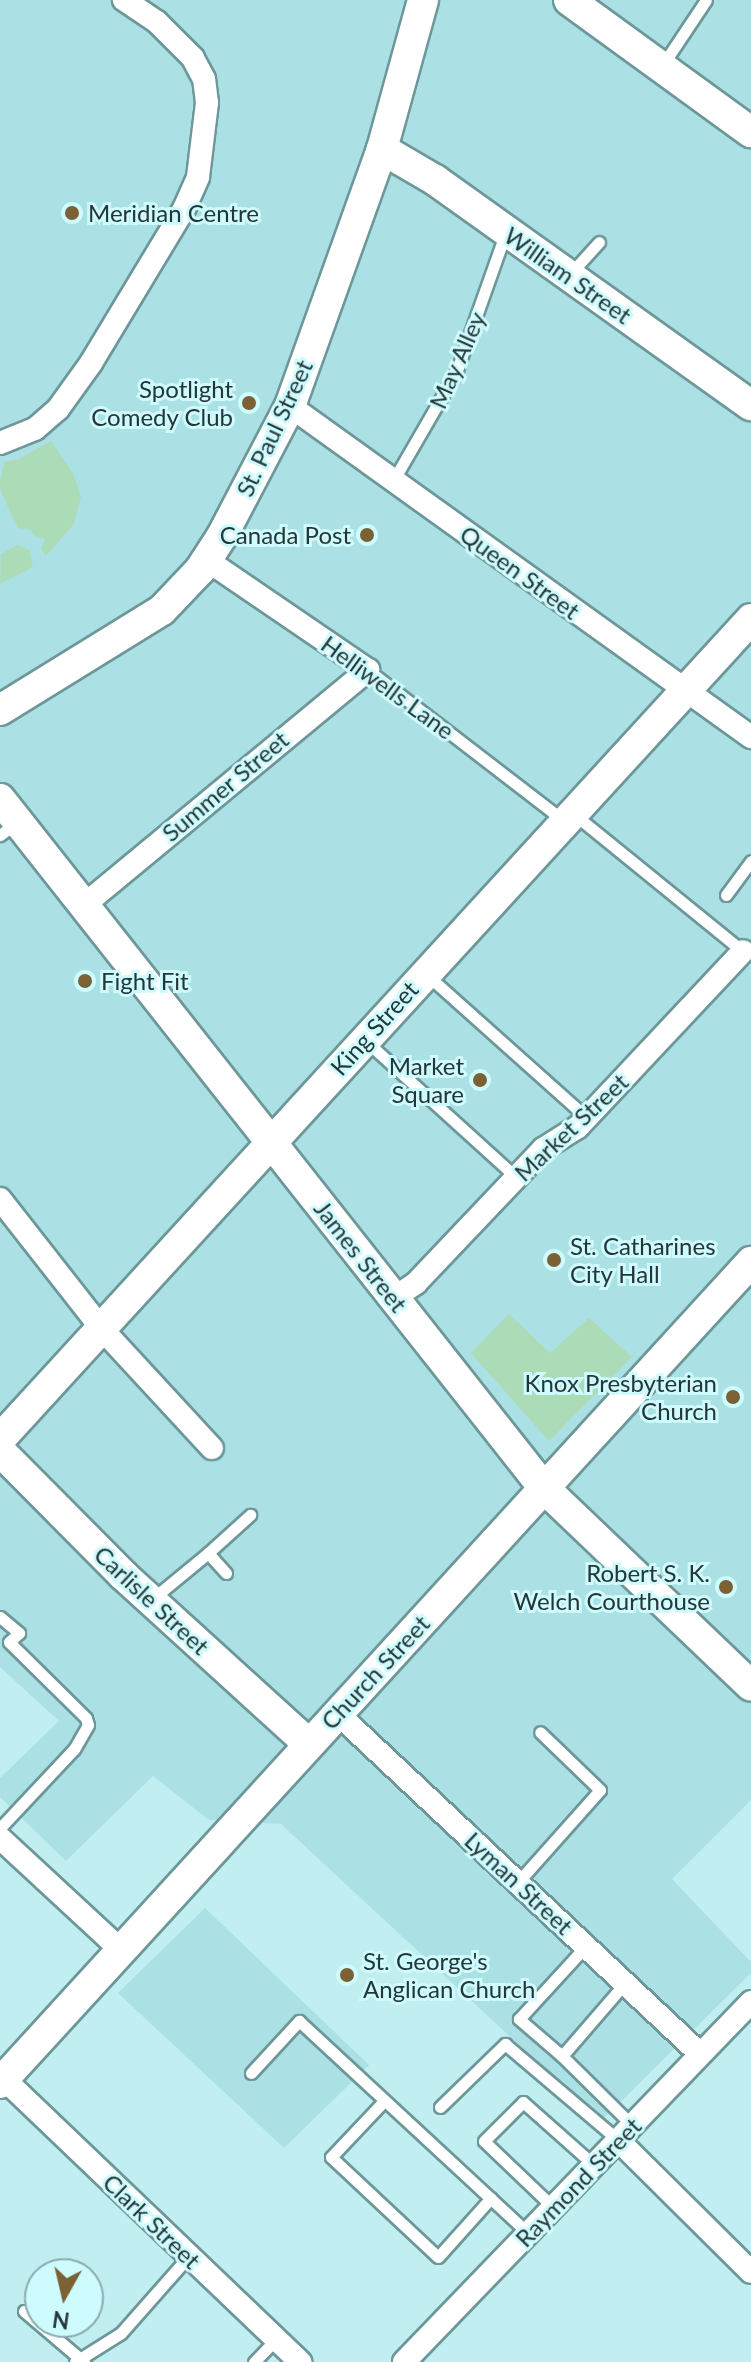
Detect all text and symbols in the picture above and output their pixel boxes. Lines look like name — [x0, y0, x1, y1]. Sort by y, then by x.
place label: Meridian Centre — [88, 199, 259, 227]
marker: Meridian Centre — [63, 204, 81, 222]
street label: William Street — [499, 221, 637, 329]
street label: May Alley — [423, 306, 491, 414]
street label: St. Paul Street — [230, 355, 318, 501]
place label: Spotlight Comedy Club — [91, 375, 233, 431]
marker: Spotlight Comedy Club — [240, 394, 258, 412]
street label: Queen Street — [455, 519, 585, 625]
place label: Canada Post — [220, 521, 351, 549]
marker: Canada Post — [358, 526, 376, 544]
street label: Helliwells Lane — [316, 629, 460, 745]
street label: Summer Street — [156, 725, 294, 847]
place label: Fight Fit — [101, 967, 189, 995]
marker: Fight Fit — [76, 972, 94, 990]
street label: King Street — [324, 975, 424, 1081]
place label: Market Square — [389, 1052, 464, 1108]
street label: Market Street — [508, 1067, 634, 1187]
marker: Market Square — [471, 1071, 489, 1089]
street label: James Street — [308, 1194, 414, 1318]
place label: St. Catharines City Hall — [570, 1232, 716, 1288]
marker: St. Catharines City Hall — [545, 1251, 563, 1269]
place label: Knox Presbyterian Church — [525, 1369, 717, 1425]
marker: Knox Presbyterian Church — [724, 1388, 742, 1406]
street label: Carlisle Street — [89, 1540, 215, 1660]
place label: Robert S. K. Welch Courthouse — [514, 1559, 710, 1615]
marker: Robert S. K. Welch Courthouse — [717, 1578, 735, 1596]
street label: Church Street — [315, 1609, 435, 1735]
street label: Lyman Street — [459, 1826, 579, 1940]
place label: St. George's Anglican Church — [363, 1947, 535, 2003]
marker: St. George's Anglican Church — [338, 1966, 356, 1984]
street label: Raymond Street — [509, 2111, 647, 2253]
street label: Clark Street — [97, 2168, 207, 2274]
north arrow — [24, 2258, 104, 2338]
text: N — [51, 2306, 71, 2335]

